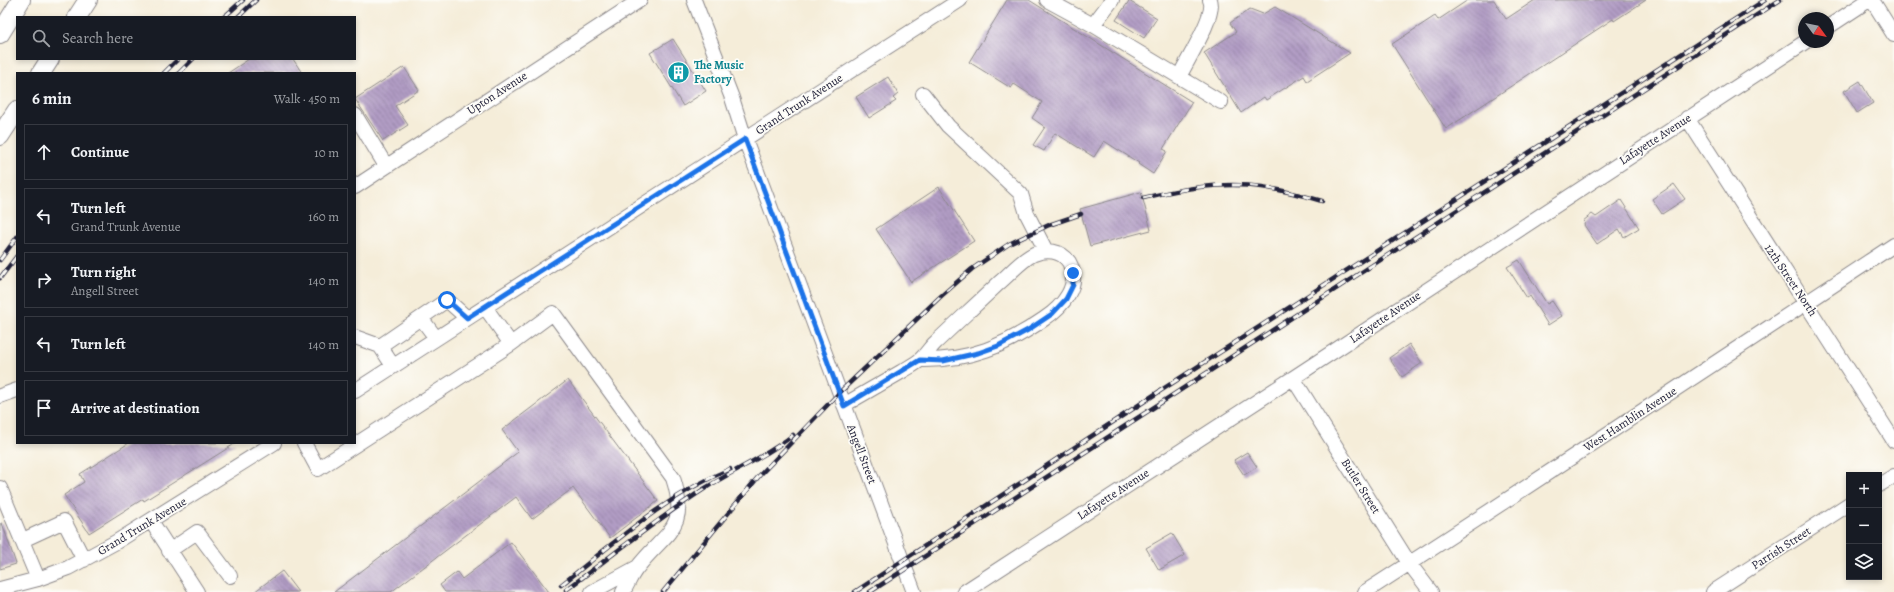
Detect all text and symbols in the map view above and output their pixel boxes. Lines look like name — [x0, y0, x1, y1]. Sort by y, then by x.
north arrow — [1798, 12, 1834, 48]
search box — [16, 16, 356, 60]
icon: search — [30, 27, 52, 49]
text: Search here — [62, 28, 133, 48]
place label: The Music Factory — [694, 57, 744, 87]
building icon: The Music Factory — [665, 59, 691, 85]
street label: Upton Avenue — [464, 68, 530, 118]
street label: Grand Trunk Avenue — [752, 70, 846, 138]
text: 6 min — [32, 87, 72, 110]
text: Walk · 450 m — [274, 90, 340, 107]
street label: Lafayette Avenue — [1616, 110, 1694, 168]
icon: ahead — [33, 141, 55, 163]
text: Continue — [71, 142, 129, 162]
text: 10 m — [314, 144, 339, 161]
text: Turn left — [71, 198, 126, 218]
icon: left — [33, 205, 55, 227]
text: 160 m — [308, 208, 339, 225]
text: Grand Trunk Avenue — [71, 218, 181, 235]
street label: 12th Street North — [1761, 241, 1821, 320]
text: Turn right — [71, 262, 136, 282]
route end — [1064, 264, 1082, 282]
icon: right — [33, 269, 55, 291]
text: 140 m — [308, 272, 339, 289]
text: Angell Street — [71, 282, 139, 299]
street label: Lafayette Avenue — [1346, 287, 1424, 347]
route start — [438, 291, 456, 309]
icon: left — [33, 333, 55, 355]
text: Turn left — [71, 334, 126, 354]
text: 140 m — [308, 336, 339, 353]
street label: West Hamblin Avenue — [1579, 383, 1680, 456]
icon: arrive — [33, 397, 55, 419]
text: Arrive at destination — [71, 398, 200, 418]
street label: Angell Street — [843, 421, 881, 486]
street label: Butler Street — [1338, 455, 1384, 517]
street label: Lafayette Avenue — [1074, 465, 1152, 523]
map controls — [1846, 472, 1882, 580]
button: + — [1846, 472, 1882, 508]
street label: Grand Trunk Avenue — [95, 493, 189, 559]
button: − — [1846, 508, 1882, 544]
street label: Parrish Street — [1748, 523, 1814, 573]
button: layers — [1846, 544, 1882, 580]

